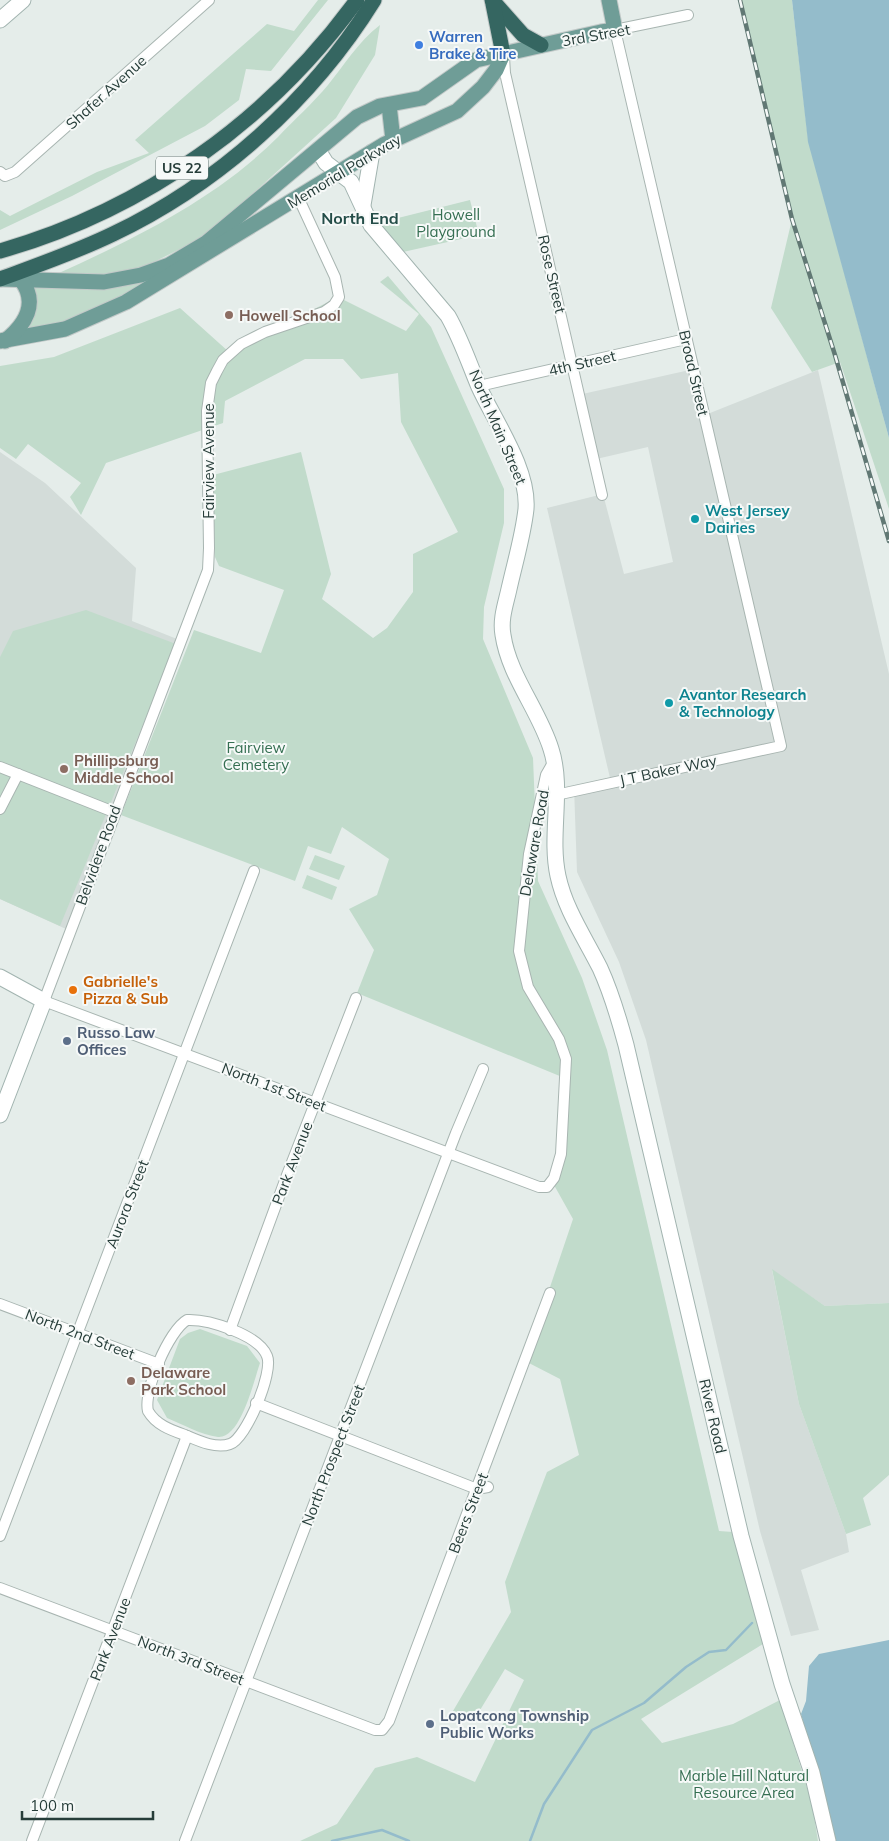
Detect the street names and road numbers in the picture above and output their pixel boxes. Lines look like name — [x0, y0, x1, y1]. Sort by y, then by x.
street label: 3rd Street — [560, 20, 632, 50]
street label: Shafer Avenue — [62, 51, 150, 133]
street label: Memorial Parkway — [284, 130, 404, 212]
road number: US 22 — [156, 156, 208, 180]
street label: Rose Street — [534, 233, 570, 315]
street label: Broad Street — [675, 328, 713, 418]
street label: 4th Street — [547, 346, 617, 380]
street label: North Main Street — [465, 367, 531, 487]
street label: Fairview Avenue — [199, 403, 218, 519]
street label: J T Baker Way — [618, 750, 718, 790]
street label: Delaware Road — [515, 788, 553, 898]
street label: Belvidere Road — [71, 802, 125, 908]
street label: North 1st Street — [219, 1058, 329, 1116]
street label: Park Avenue — [267, 1119, 317, 1207]
street label: Aurora Street — [101, 1157, 153, 1251]
street label: North 2nd Street — [23, 1304, 137, 1364]
street label: River Road — [695, 1377, 731, 1455]
street label: North Prospect Street — [297, 1382, 369, 1528]
street label: Beers Street — [444, 1470, 492, 1556]
street label: Park Avenue — [85, 1595, 135, 1683]
street label: North 3rd Street — [135, 1631, 247, 1689]

